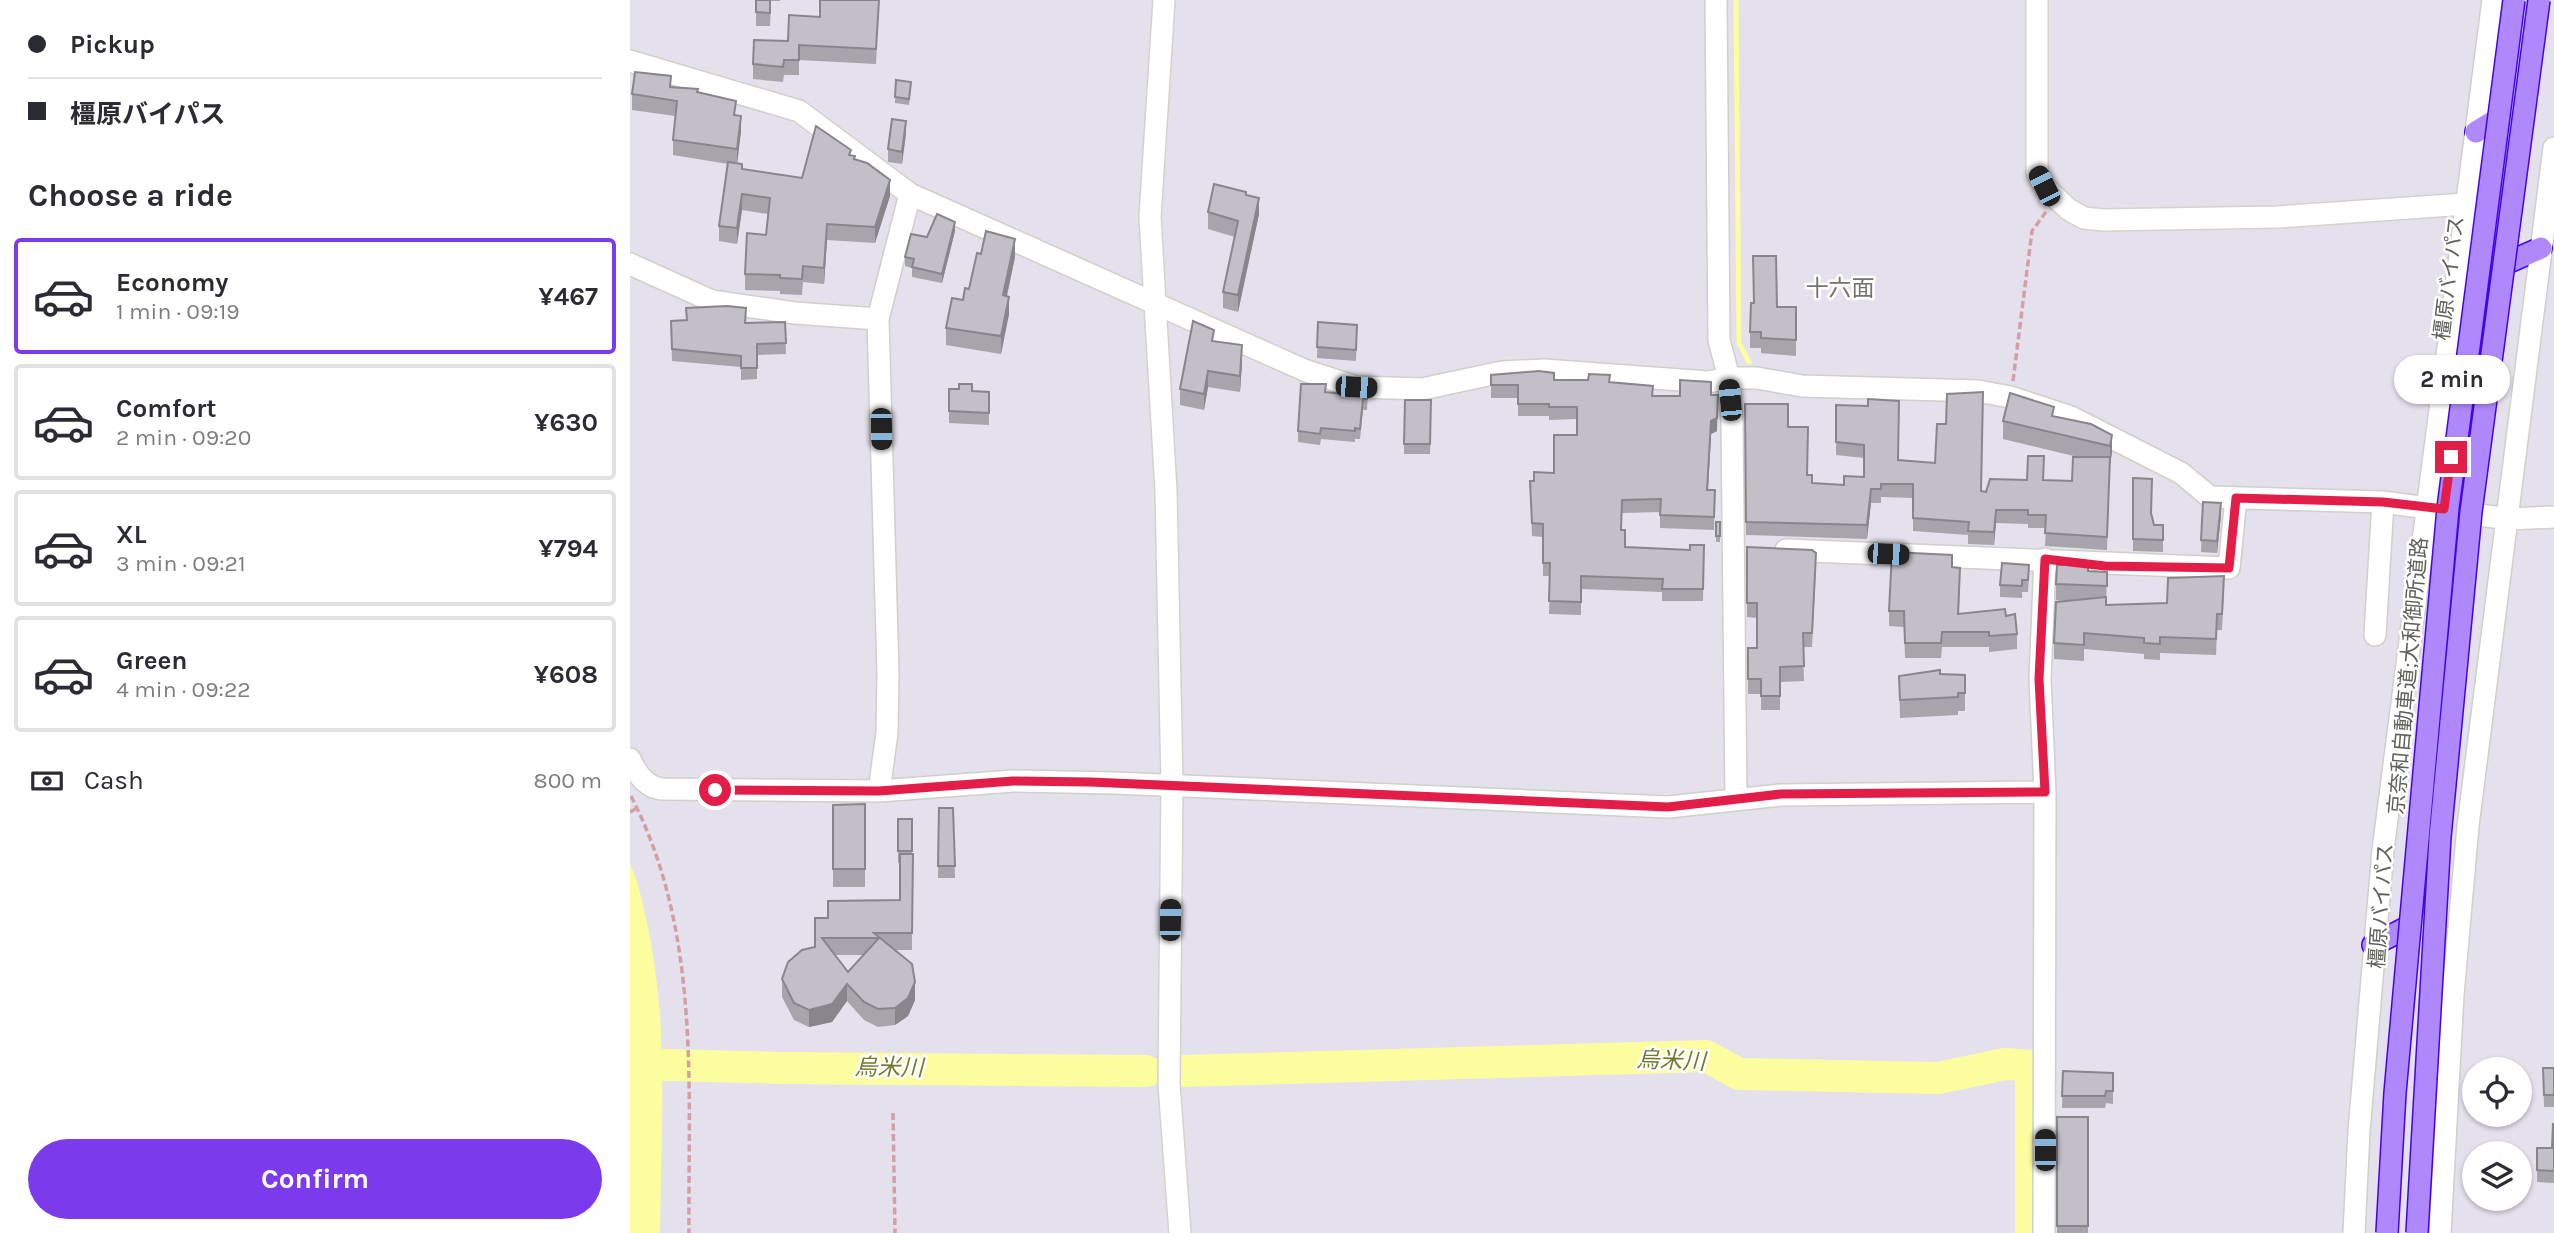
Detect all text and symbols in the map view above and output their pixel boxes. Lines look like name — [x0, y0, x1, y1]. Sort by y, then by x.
text: Pickup — [70, 29, 155, 60]
text: 橿原バイパス — [70, 99, 225, 130]
car — [2026, 163, 2063, 209]
text: Choose a ride — [28, 177, 233, 214]
street label: 橿原バイパス — [2429, 214, 2469, 342]
icon: car — [32, 265, 95, 328]
text: Economy — [116, 267, 228, 298]
district label: 十六面 — [1806, 275, 1875, 302]
text: ¥467 — [539, 281, 598, 312]
text: 1 min · 09:19 — [116, 298, 240, 325]
callout: 2 min — [2393, 356, 2509, 405]
text: 2 min — [2420, 366, 2484, 393]
car — [1335, 375, 1378, 399]
car — [1718, 378, 1743, 422]
icon: car — [32, 391, 95, 454]
text: Comfort — [116, 393, 217, 424]
text: ¥630 — [534, 407, 598, 438]
car — [871, 408, 892, 450]
text: 2 min · 09:20 — [116, 424, 251, 451]
route end — [2435, 441, 2467, 473]
icon: car — [32, 517, 95, 580]
text: XL — [116, 519, 147, 550]
text: ¥794 — [538, 533, 598, 564]
street label: 京奈和自動車道;大和御所道路 — [2384, 536, 2432, 816]
car — [1867, 543, 1910, 565]
text: 3 min · 09:21 — [116, 550, 246, 577]
icon: car — [32, 643, 95, 706]
text: Green — [116, 645, 188, 676]
text: ¥608 — [534, 659, 598, 690]
text: 4 min · 09:22 — [116, 676, 251, 703]
icon: cash — [28, 762, 66, 800]
text: Cash — [84, 765, 144, 796]
text: 800 m — [534, 767, 602, 794]
route start — [699, 774, 731, 806]
street label: 橿原バイパス — [2365, 843, 2397, 969]
car — [1160, 899, 1181, 941]
water label: 烏米川 — [1636, 1046, 1709, 1075]
water label: 烏米川 — [854, 1053, 927, 1082]
map controls — [2462, 1057, 2532, 1211]
button: locate — [2462, 1057, 2532, 1127]
car — [2035, 1129, 2056, 1171]
button: Confirm — [28, 1139, 602, 1219]
button: layers — [2462, 1141, 2532, 1211]

